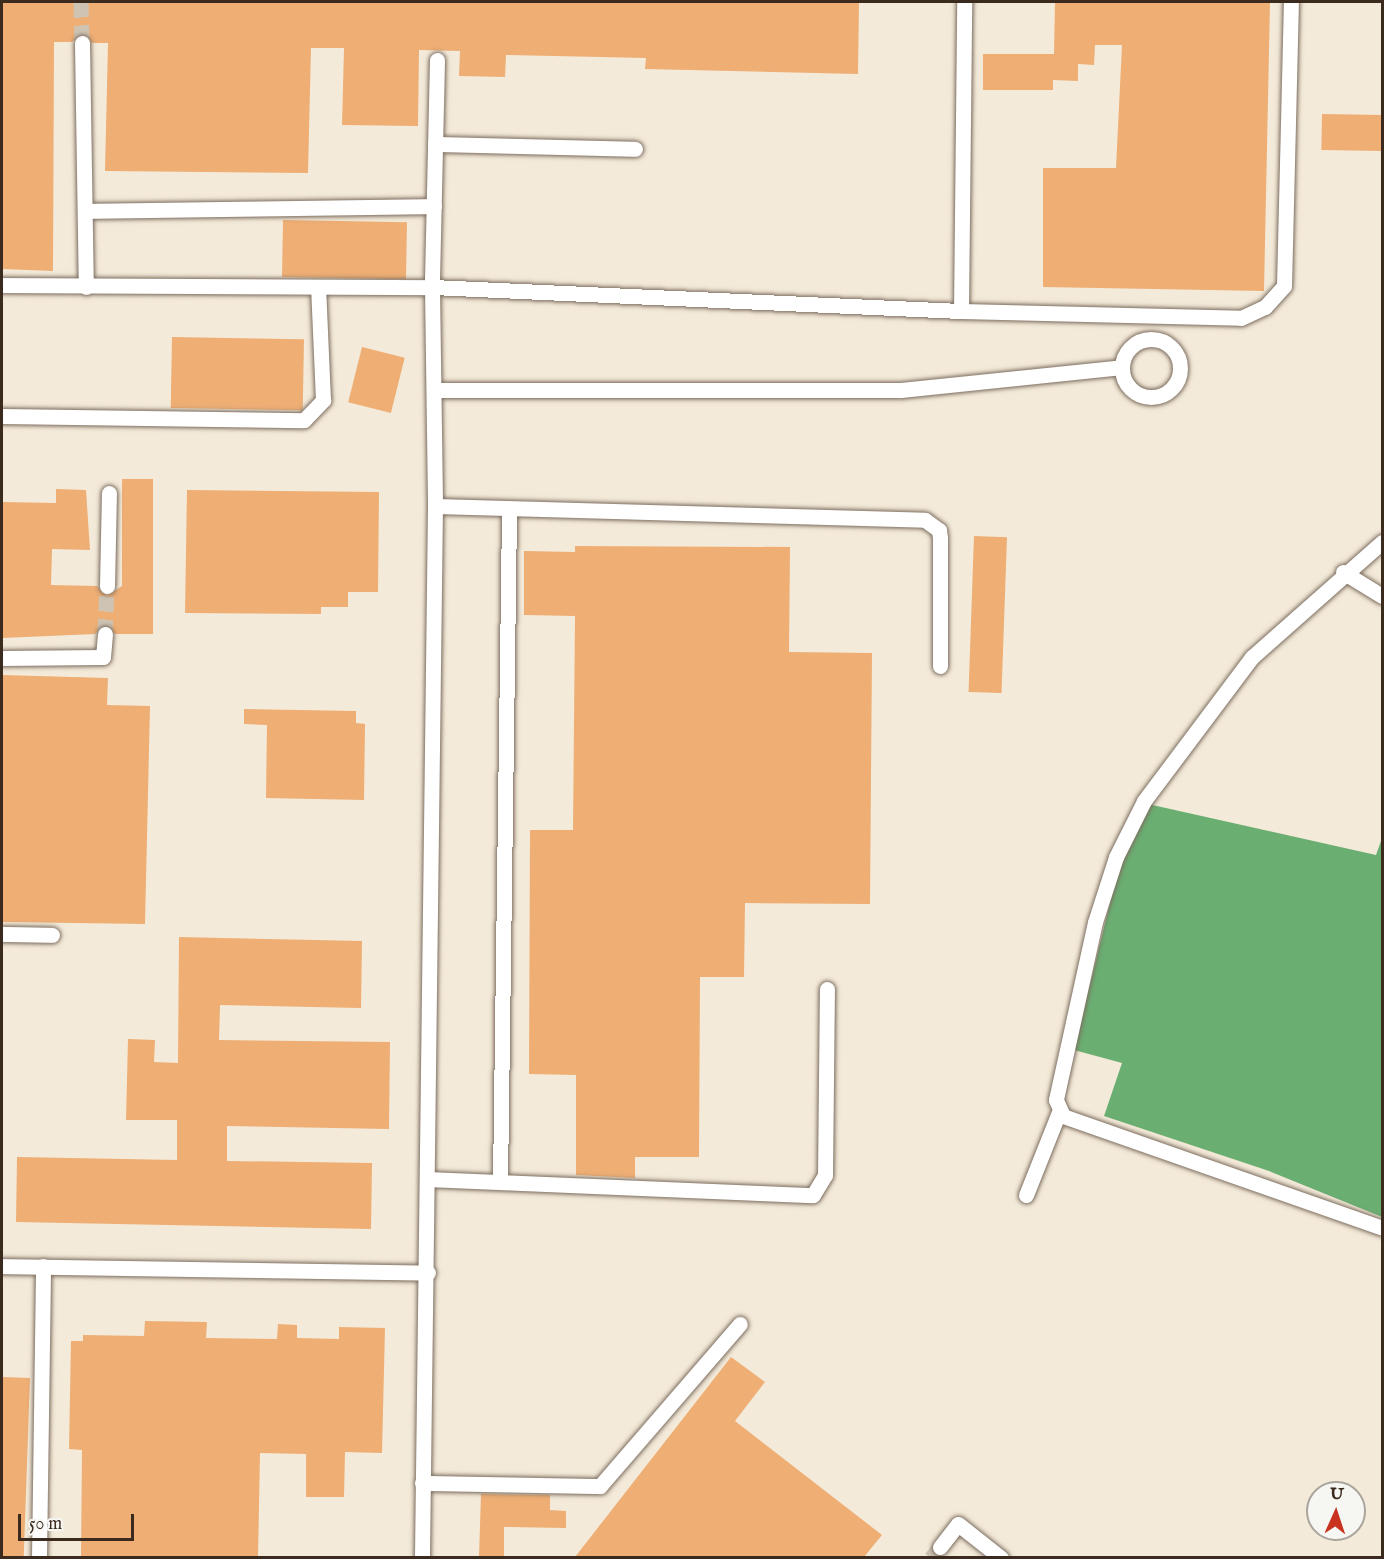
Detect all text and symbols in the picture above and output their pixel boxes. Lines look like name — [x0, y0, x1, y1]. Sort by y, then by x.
north arrow — [1306, 1481, 1366, 1541]
text: U — [1330, 1485, 1344, 1505]
scale bar — [21, 1502, 136, 1540]
text: 50 m — [29, 1513, 62, 1536]

